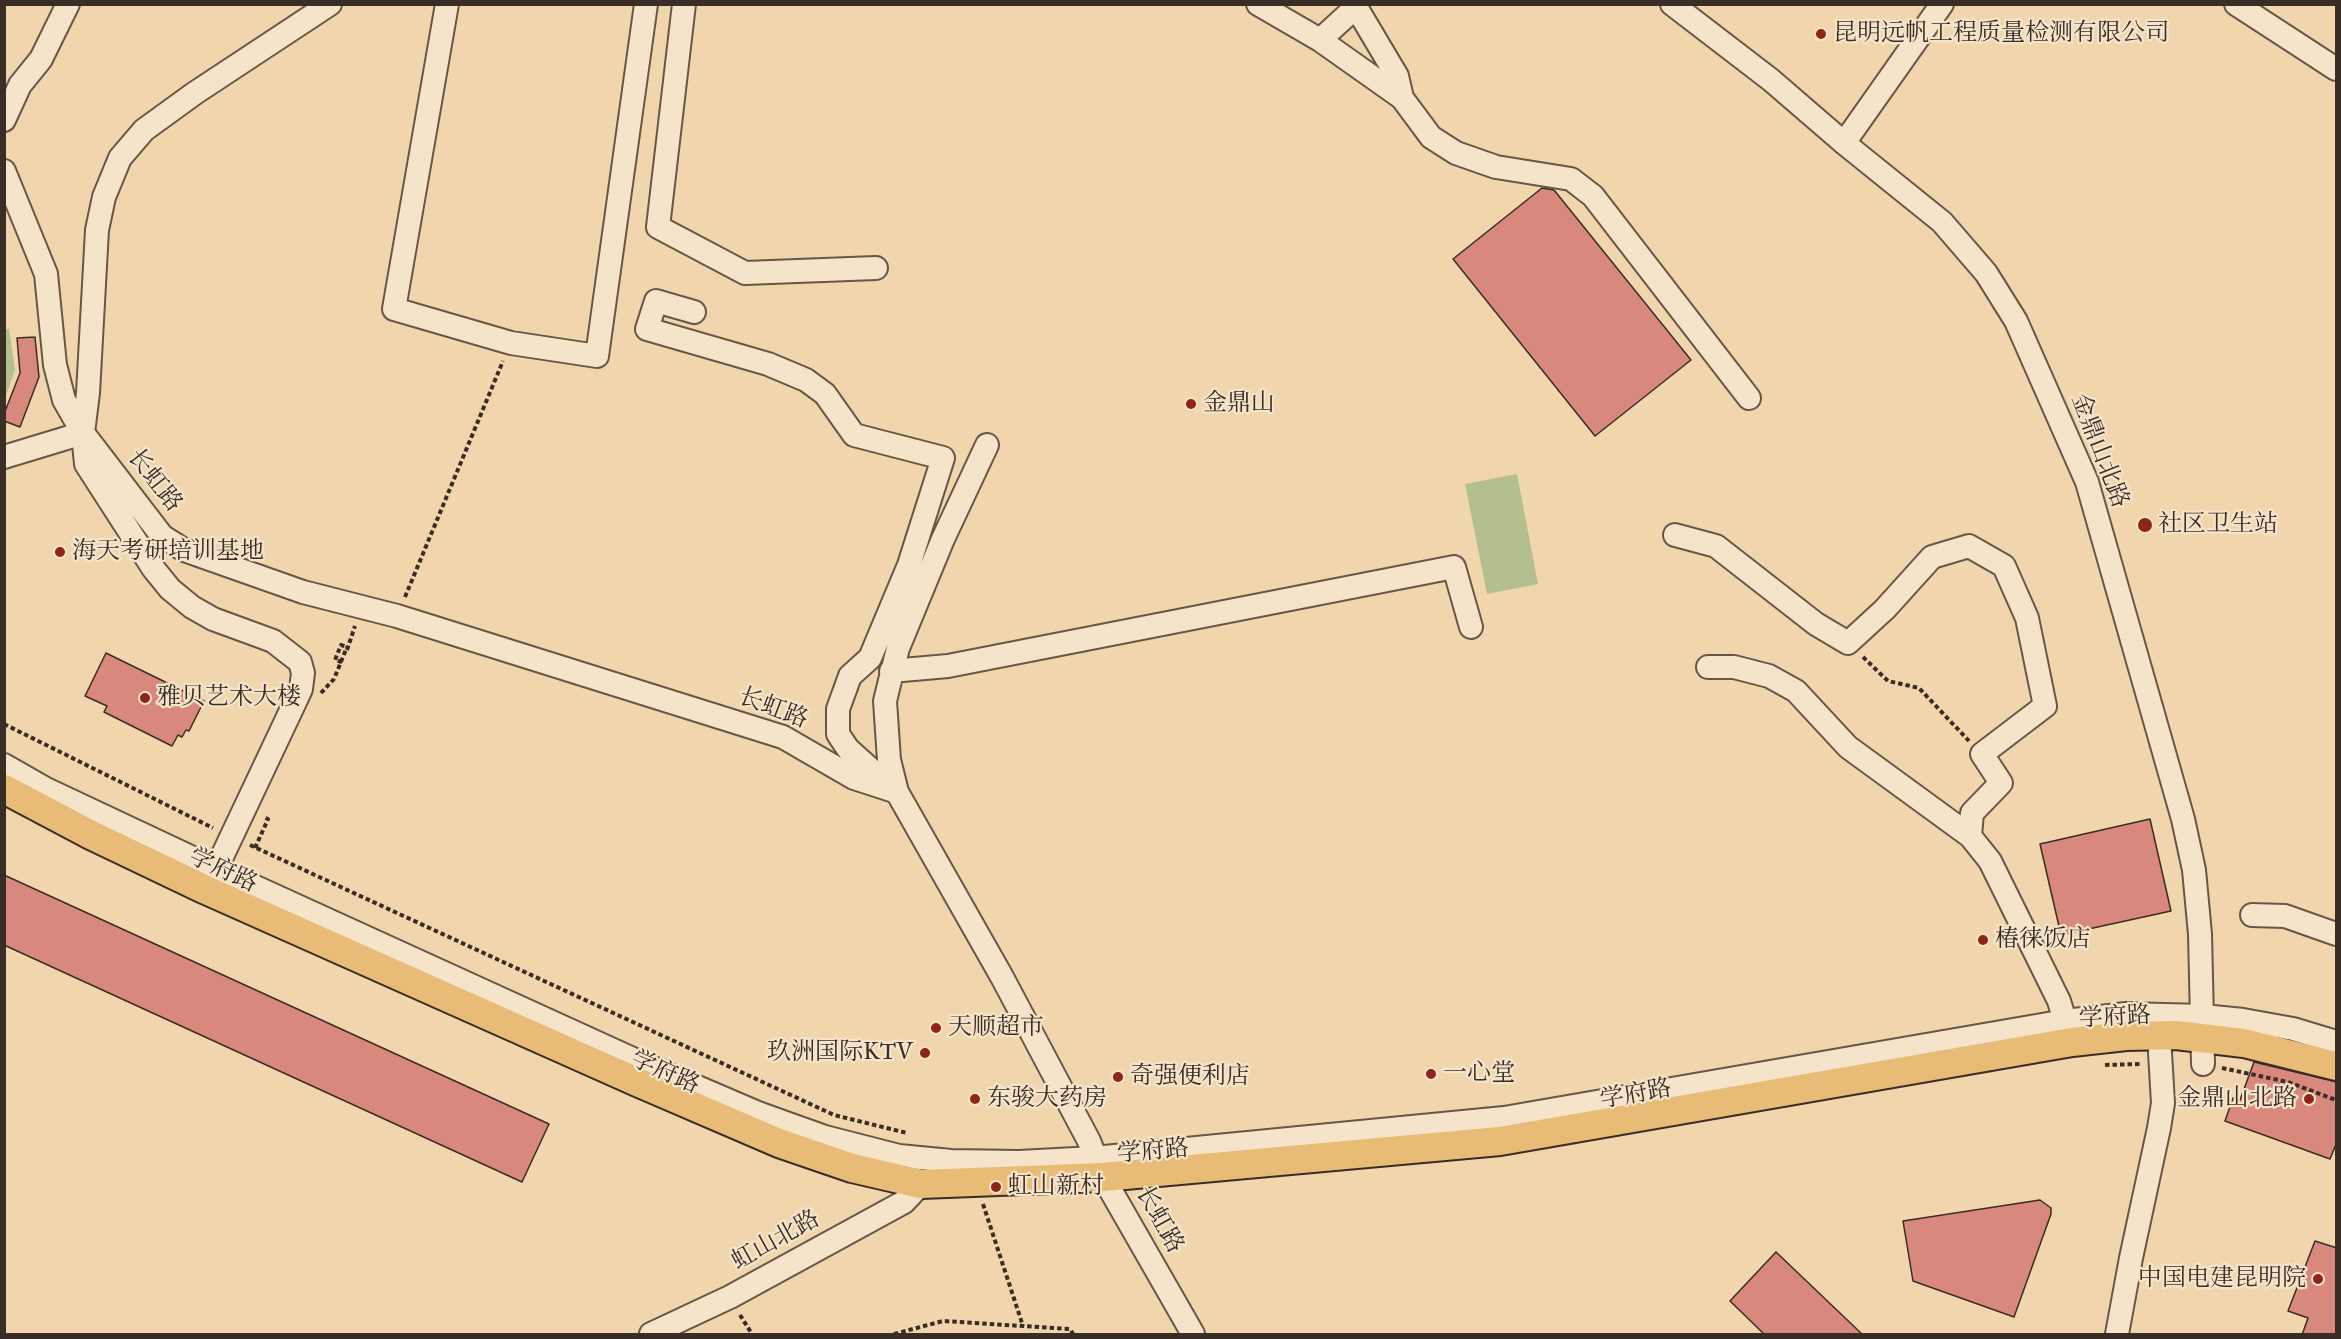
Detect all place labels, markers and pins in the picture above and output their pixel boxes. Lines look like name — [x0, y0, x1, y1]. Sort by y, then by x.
place label: 昆明远帆工程质量检测有限公司 — [1833, 20, 2169, 48]
marker: 昆明远帆工程质量检测有限公司 — [1814, 27, 1828, 41]
place label: 金鼎山 — [1203, 390, 1275, 418]
marker: 金鼎山 — [1184, 397, 1198, 411]
place label: 社区卫生站 — [2158, 511, 2278, 539]
marker: 社区卫生站 — [2136, 516, 2154, 534]
place label: 海天考研培训基地 — [72, 538, 264, 566]
marker: 海天考研培训基地 — [53, 545, 67, 559]
place label: 雅贝艺术大楼 — [157, 684, 301, 712]
marker: 雅贝艺术大楼 — [138, 691, 152, 705]
place label: 椿徕饭店 — [1995, 926, 2091, 954]
marker: 椿徕饭店 — [1976, 933, 1990, 947]
place label: 天顺超市 — [948, 1014, 1044, 1042]
marker: 天顺超市 — [929, 1021, 943, 1035]
place label: 玖洲国际KTV — [767, 1039, 913, 1067]
marker: 玖洲国际KTV — [918, 1046, 932, 1060]
place label: 一心堂 — [1443, 1060, 1515, 1088]
place label: 奇强便利店 — [1130, 1063, 1250, 1091]
marker: 一心堂 — [1424, 1067, 1438, 1081]
marker: 奇强便利店 — [1111, 1070, 1125, 1084]
place label: 东骏大药房 — [987, 1085, 1107, 1113]
place label: 金鼎山北路 — [2177, 1085, 2297, 1113]
marker: 东骏大药房 — [968, 1092, 982, 1106]
marker: 金鼎山北路 — [2302, 1092, 2316, 1106]
place label: 虹山新村 — [1008, 1173, 1104, 1201]
marker: 虹山新村 — [989, 1180, 1003, 1194]
place label: 中国电建昆明院 — [2138, 1265, 2306, 1293]
marker: 中国电建昆明院 — [2311, 1272, 2325, 1286]

